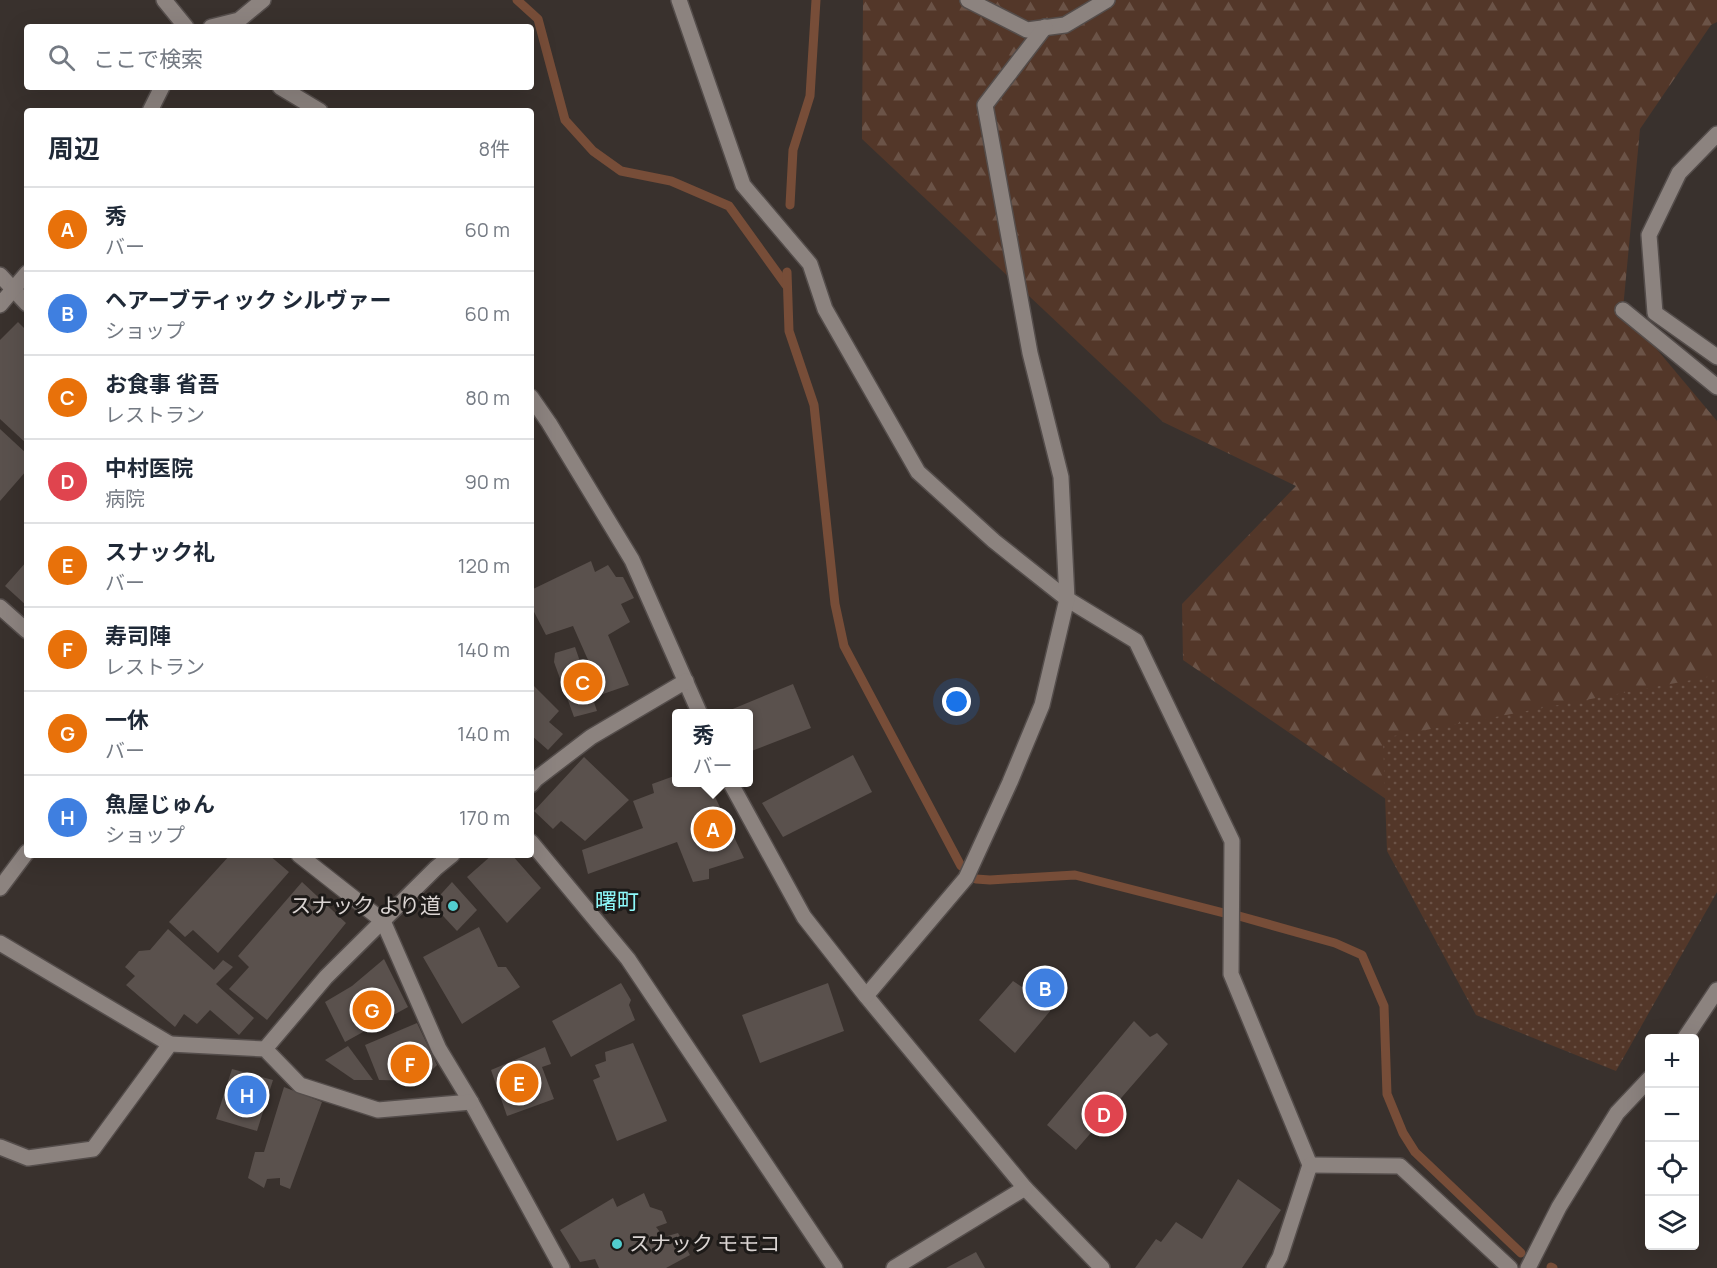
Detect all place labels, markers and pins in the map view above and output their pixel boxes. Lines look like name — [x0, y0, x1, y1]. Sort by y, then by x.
pin: C — [564, 660, 602, 704]
pin: A — [694, 806, 732, 852]
place label: スナック より道 — [290, 891, 441, 919]
marker: スナック より道 — [446, 899, 460, 913]
pin: B — [1026, 966, 1064, 1010]
pin: G — [352, 988, 392, 1032]
pin: F — [390, 1042, 430, 1086]
pin: E — [500, 1060, 538, 1106]
pin: H — [228, 1072, 266, 1118]
pin: D — [1084, 1092, 1124, 1136]
place label: スナック モモコ — [629, 1229, 780, 1257]
marker: スナック モモコ — [610, 1237, 624, 1251]

